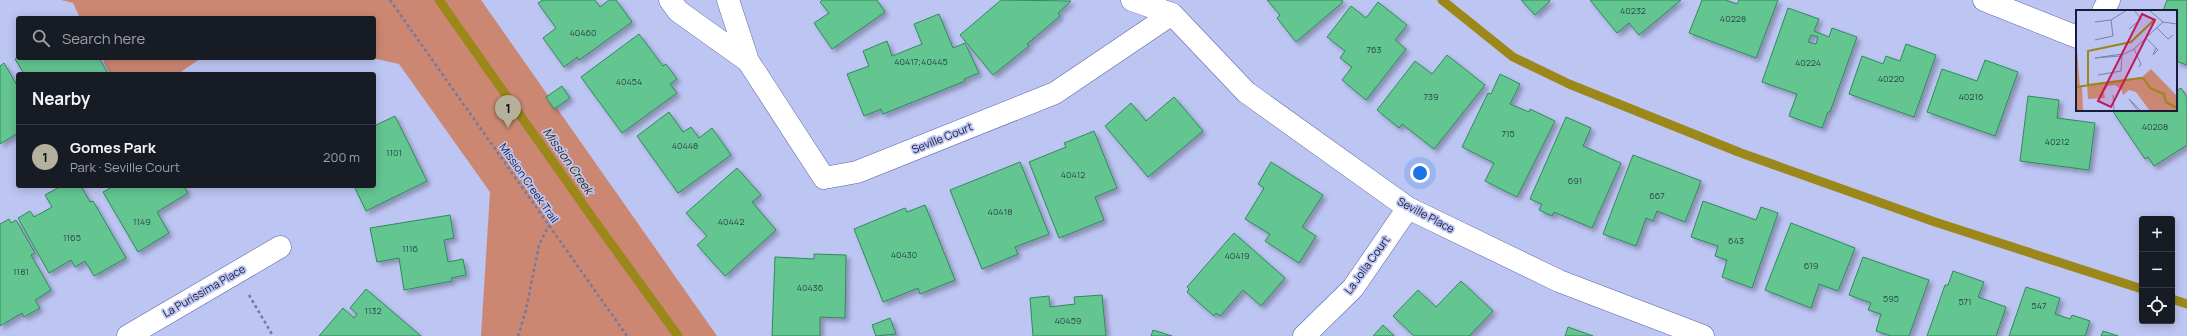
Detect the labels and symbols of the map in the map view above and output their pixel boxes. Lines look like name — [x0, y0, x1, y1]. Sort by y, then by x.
house number: 40232 — [1620, 4, 1646, 17]
inset map — [2076, 10, 2177, 111]
house number: 40228 — [1720, 12, 1746, 25]
house number: 40460 — [569, 26, 597, 39]
house number: 763 — [1366, 43, 1382, 56]
house number: 40417;40445 — [894, 55, 948, 68]
house number: 40224 — [1795, 56, 1821, 69]
house number: 40220 — [1878, 72, 1904, 85]
house number: 40454 — [616, 75, 642, 88]
house number: 739 — [1423, 90, 1439, 103]
house number: 40216 — [1958, 90, 1984, 103]
pin: 1 — [495, 95, 521, 128]
street label: Seville Court — [909, 119, 974, 157]
house number: 40208 — [2142, 120, 2168, 133]
water label: Mission Creek — [539, 124, 599, 199]
house number: 715 — [1501, 127, 1515, 140]
house number: 40212 — [2045, 135, 2069, 148]
house number: 40448 — [672, 139, 698, 152]
street label: Mission Creek Trail — [496, 140, 563, 226]
house number: 1101 — [386, 146, 402, 159]
your location — [1410, 163, 1430, 183]
house number: 40412 — [1061, 168, 1085, 181]
house number: 691 — [1568, 174, 1582, 187]
house number: 667 — [1649, 189, 1665, 202]
street label: Seville Place — [1395, 193, 1458, 236]
house number: 40418 — [988, 205, 1012, 218]
house number: 1149 — [133, 215, 151, 228]
house number: 40442 — [718, 215, 744, 228]
house number: 1165 — [63, 231, 81, 244]
street label: La Jolla Court — [1340, 233, 1393, 297]
house number: 643 — [1728, 234, 1744, 247]
house number: 1116 — [402, 242, 418, 255]
house number: 40430 — [891, 248, 917, 261]
house number: 40419 — [1224, 249, 1250, 262]
house number: 619 — [1804, 259, 1818, 272]
street label: La Purissima Place — [160, 261, 248, 320]
house number: 1181 — [13, 265, 29, 278]
house number: 40436 — [797, 281, 824, 294]
house number: 595 — [1883, 292, 1899, 305]
house number: 571 — [1958, 295, 1972, 308]
house number: 547 — [2031, 299, 2047, 312]
house number: 1132 — [364, 304, 382, 317]
house number: 40459 — [1055, 314, 1081, 327]

